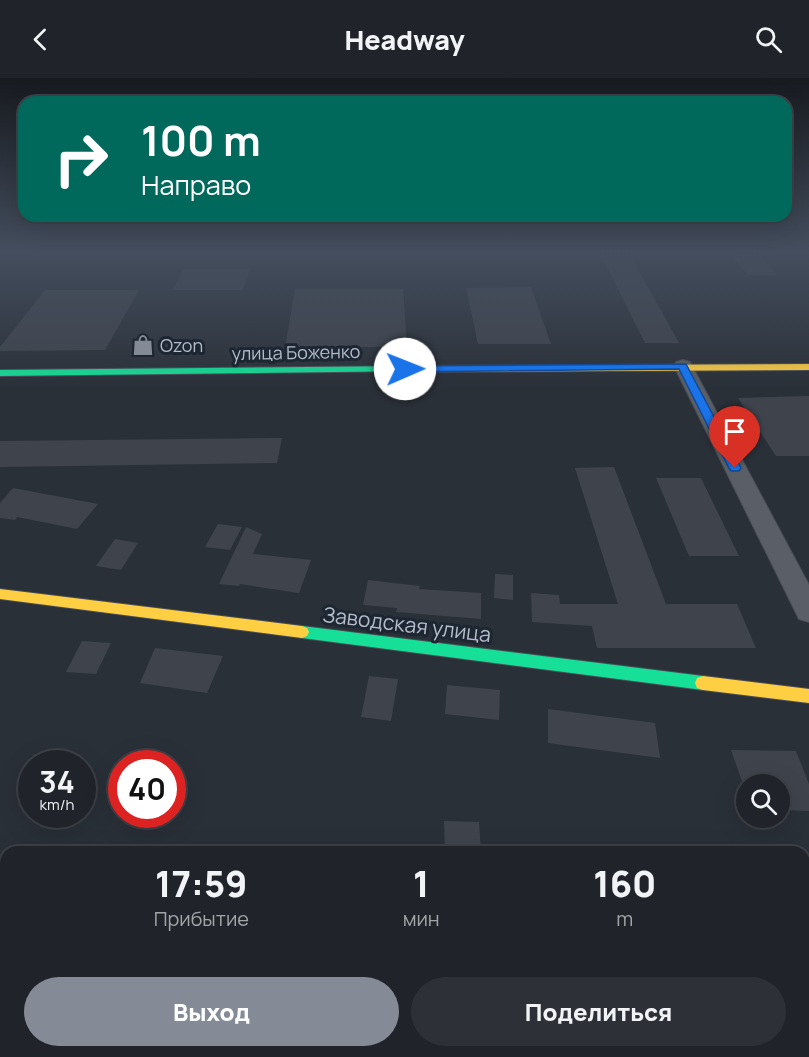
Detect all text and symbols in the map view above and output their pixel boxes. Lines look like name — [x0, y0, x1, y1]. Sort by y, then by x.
text: Headway — [344, 21, 465, 58]
icon: back — [24, 23, 57, 56]
icon: search — [752, 23, 785, 56]
text: 100 m — [141, 111, 261, 169]
icon: right — [42, 120, 120, 198]
text: Направо — [141, 166, 251, 203]
shop icon: Ozon — [131, 333, 155, 357]
place label: Ozon — [160, 333, 203, 357]
position arrow — [373, 337, 437, 401]
street label: улица Боженко — [232, 339, 360, 365]
pin — [709, 406, 760, 468]
icon: arrive — [718, 415, 751, 448]
street label: Заводская улица — [321, 600, 493, 648]
speed limit sign: 40 — [108, 750, 186, 828]
text: 34 — [39, 761, 75, 802]
map controls — [736, 774, 790, 828]
button: search — [736, 774, 790, 828]
text: km/h — [40, 794, 74, 815]
text: 17:59 — [155, 859, 248, 908]
text: 1 — [413, 859, 429, 908]
text: 160 — [593, 859, 656, 908]
text: Прибытие — [154, 905, 249, 932]
text: мин — [403, 905, 440, 932]
text: m — [616, 905, 633, 932]
button: Выход — [24, 977, 399, 1046]
button: Поделиться — [411, 977, 786, 1046]

